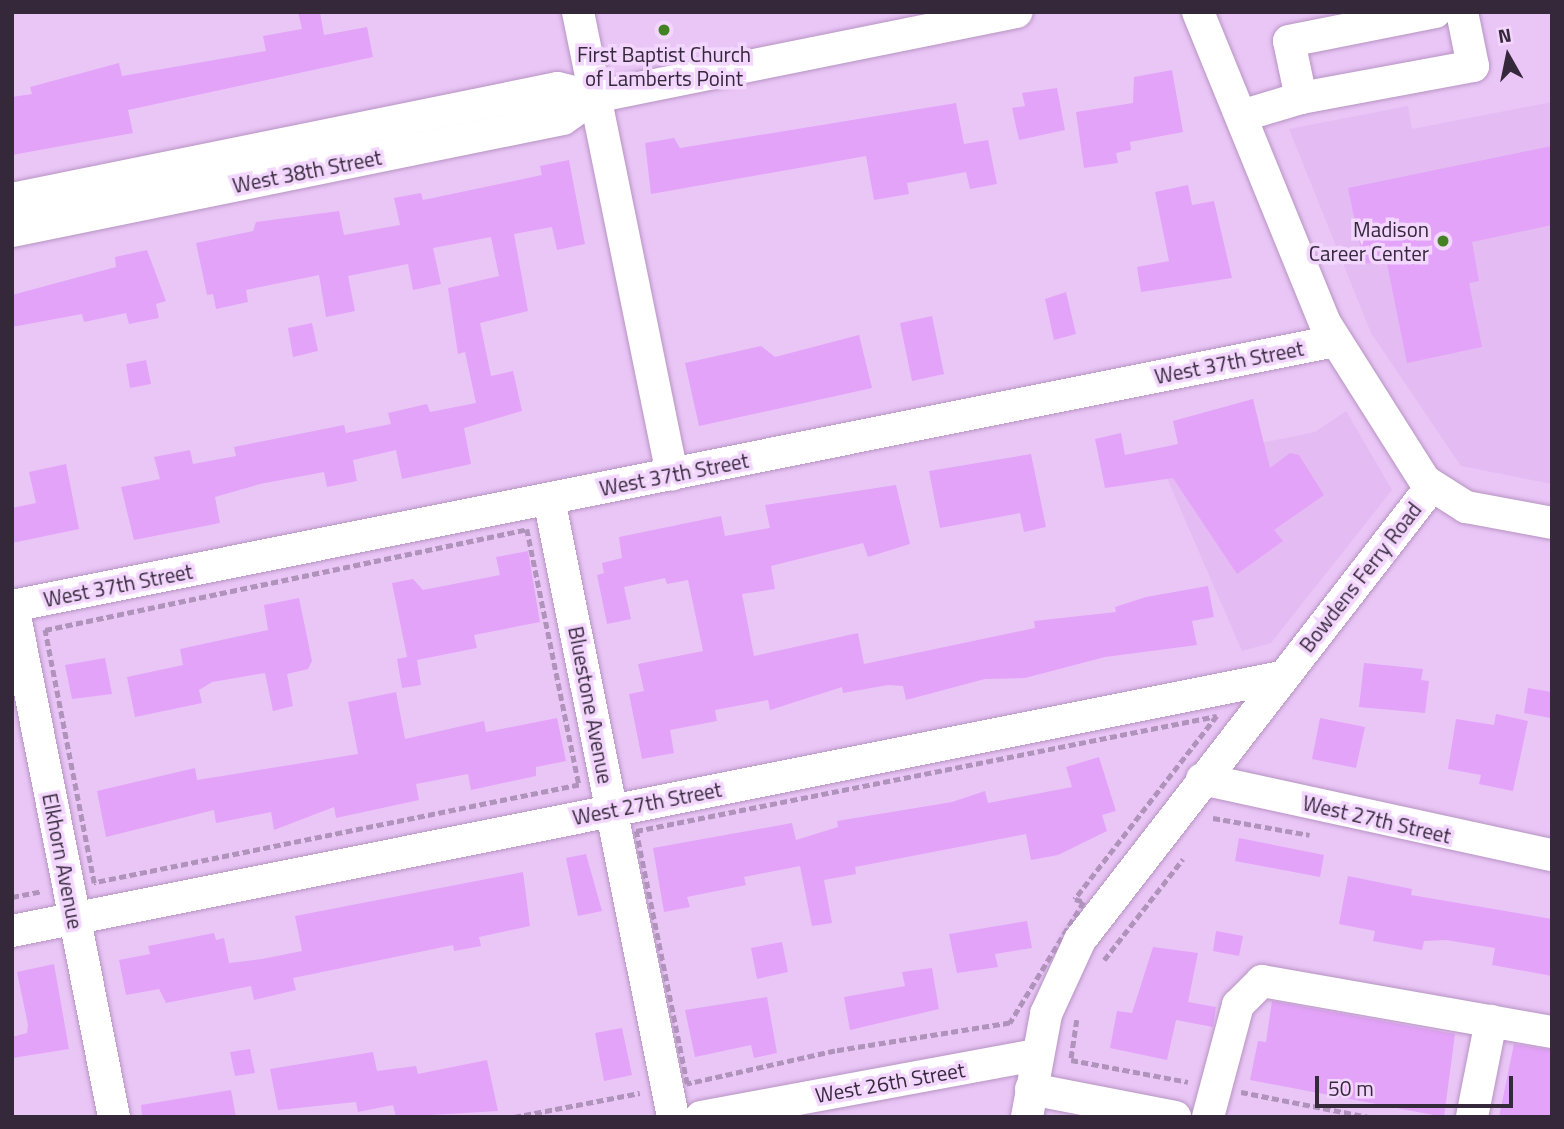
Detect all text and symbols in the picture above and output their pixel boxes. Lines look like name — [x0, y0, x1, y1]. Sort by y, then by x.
text: N — [1496, 19, 1513, 50]
north arrow — [1473, 21, 1543, 91]
marker: First Baptist Church of Lamberts Point — [656, 22, 672, 38]
place label: First Baptist Church of Lamberts Point — [577, 41, 751, 91]
street label: West 38th Street — [230, 144, 384, 198]
place label: Madison Career Center — [1309, 216, 1429, 266]
marker: Madison Career Center — [1435, 233, 1451, 249]
street label: West 37th Street — [1152, 335, 1306, 389]
street label: West 37th Street — [597, 447, 751, 501]
street label: Bowdens Ferry Road — [1294, 497, 1426, 657]
street label: West 37th Street — [41, 558, 195, 612]
street label: Bluestone Avenue — [563, 624, 619, 786]
street label: West 27th Street — [570, 776, 724, 830]
street label: West 27th Street — [1300, 790, 1454, 848]
street label: Elkhorn Avenue — [37, 791, 89, 931]
street label: West 26th Street — [813, 1056, 967, 1108]
scale bar — [1319, 1062, 1517, 1106]
text: 50 m — [1328, 1072, 1374, 1104]

